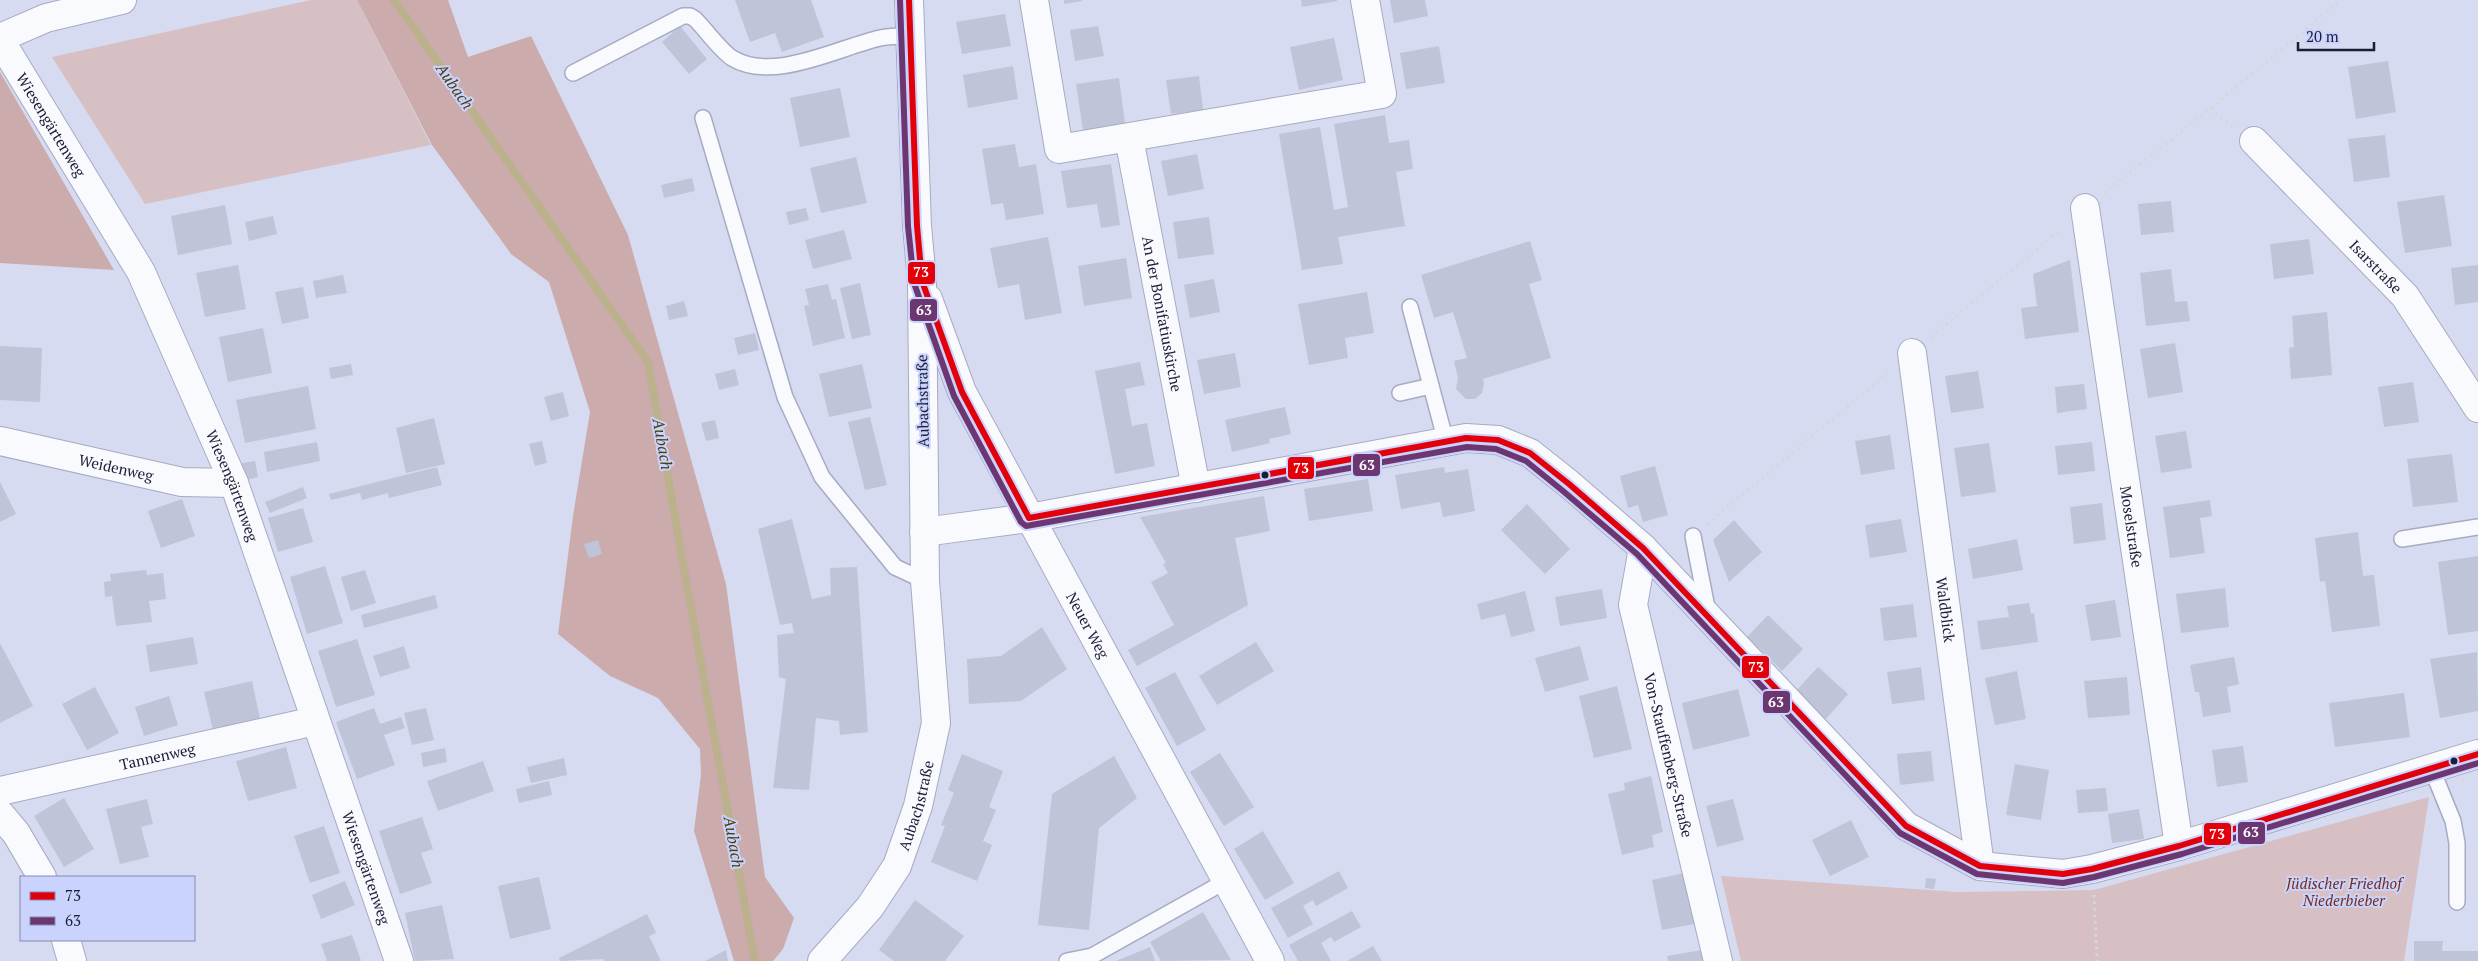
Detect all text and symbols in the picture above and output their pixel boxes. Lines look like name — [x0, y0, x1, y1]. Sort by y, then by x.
scale bar — [2298, 20, 2374, 52]
text: 20 m — [2306, 26, 2339, 46]
water label: Aubach — [431, 58, 479, 113]
street label: Wiesengärtenweg — [12, 69, 91, 181]
street label: An der Bonifatiuskirche — [1138, 234, 1187, 393]
street label: Isarstraße — [2345, 235, 2407, 298]
line badge: 73 — [907, 261, 936, 285]
text: 73 — [913, 262, 929, 281]
line badge: 63 — [909, 298, 938, 322]
text: 63 — [916, 300, 932, 319]
street label: Aubachstraße — [911, 354, 933, 448]
water label: Aubach — [648, 416, 678, 471]
street label: Wiesengärtenweg — [202, 427, 264, 545]
street label: Weidenweg — [77, 449, 156, 486]
line badge: 63 — [1352, 453, 1381, 477]
text: 63 — [1359, 455, 1375, 474]
line badge: 73 — [1287, 456, 1315, 480]
text: 73 — [1293, 458, 1309, 477]
unlabelled marker — [1260, 470, 1270, 480]
street label: Moselstraße — [2116, 484, 2148, 569]
street label: Waldblick — [1932, 576, 1960, 644]
street label: Neuer Weg — [1062, 588, 1115, 663]
line badge: 73 — [1741, 655, 1770, 679]
text: 73 — [1748, 657, 1764, 676]
street label: Von-Stauffenberg-Straße — [1639, 671, 1698, 839]
line badge: 63 — [1762, 690, 1791, 714]
text: 63 — [1768, 692, 1784, 711]
street label: Tannenweg — [117, 738, 198, 774]
unlabelled marker — [2449, 756, 2459, 766]
street label: Aubachstraße — [893, 758, 938, 853]
street label: Wiesengärtenweg — [338, 808, 396, 928]
water label: Aubach — [719, 814, 749, 869]
line badge: 63 — [2237, 821, 2266, 845]
line badge: 73 — [2203, 822, 2232, 846]
text: 63 — [2243, 822, 2259, 841]
text: 73 — [2209, 824, 2225, 843]
park label: Jüdischer Friedhof Niederbieber — [2285, 873, 2404, 910]
legend — [20, 876, 195, 941]
text: 73 — [65, 885, 81, 905]
text: 63 — [65, 910, 81, 930]

